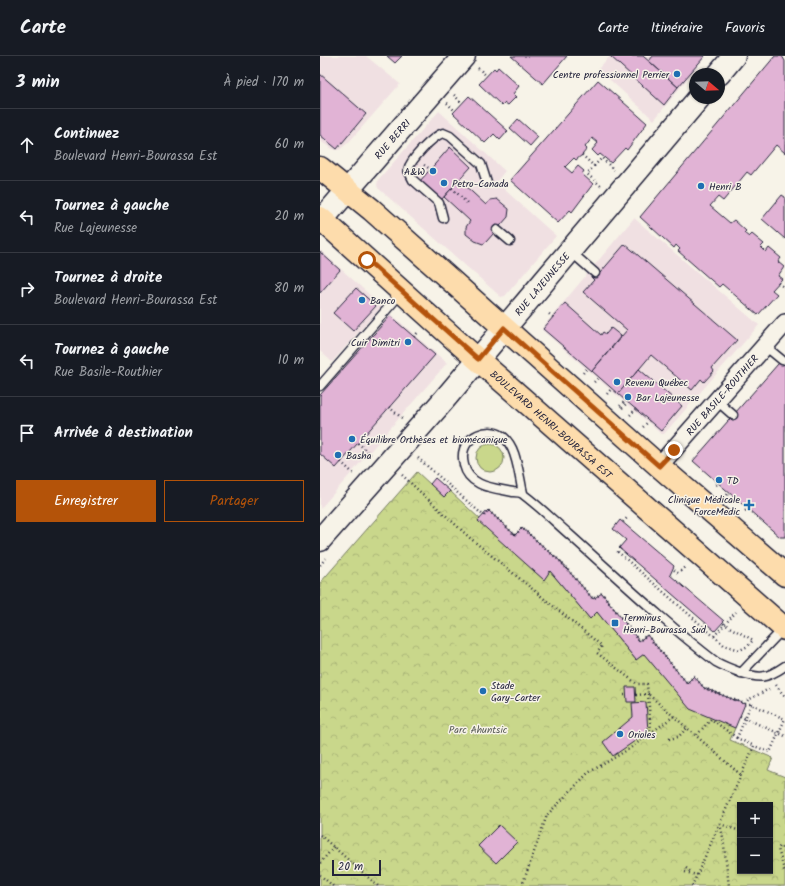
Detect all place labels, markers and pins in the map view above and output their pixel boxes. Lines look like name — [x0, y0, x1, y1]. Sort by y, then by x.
place label: Centre professionnel Perrier — [553, 67, 670, 83]
marker: Centre professionnel Perrier — [672, 69, 682, 79]
place label: A&W — [404, 164, 425, 180]
marker: A&W — [428, 166, 438, 176]
place label: Petro-Canada — [452, 176, 509, 192]
marker: Petro-Canada — [439, 178, 449, 188]
place label: Henri B — [709, 179, 742, 195]
marker: Henri B — [696, 181, 706, 191]
place label: Banco — [370, 293, 396, 309]
marker: Banco — [357, 295, 367, 305]
place label: Cuir Dimitri — [351, 335, 401, 351]
marker: Cuir Dimitri — [403, 337, 413, 347]
place label: Revenu Québec — [625, 375, 689, 391]
marker: Revenu Québec — [612, 377, 622, 387]
place label: Bar Lajeunesse — [636, 390, 700, 406]
marker: Bar Lajeunesse — [623, 392, 633, 402]
place label: Équilibre Orthèses et biomécanique — [360, 432, 508, 448]
marker: Équilibre Orthèses et biomécanique — [347, 434, 357, 444]
place label: Basha — [346, 448, 372, 464]
marker: Basha — [333, 450, 343, 460]
place label: TD — [727, 473, 739, 489]
marker: TD — [714, 475, 724, 485]
place label: Clinique Médicale ForceMedic — [668, 492, 741, 520]
marker: Clinique Médicale ForceMedic — [743, 499, 755, 511]
place label: Terminus Henri-Bourassa Sud — [623, 610, 707, 638]
marker: Terminus Henri-Bourassa Sud — [610, 618, 620, 628]
place label: Stade Gary-Carter — [491, 678, 541, 706]
marker: Stade Gary-Carter — [478, 686, 488, 696]
place label: Orioles — [628, 727, 656, 743]
marker: Orioles — [615, 729, 625, 739]

